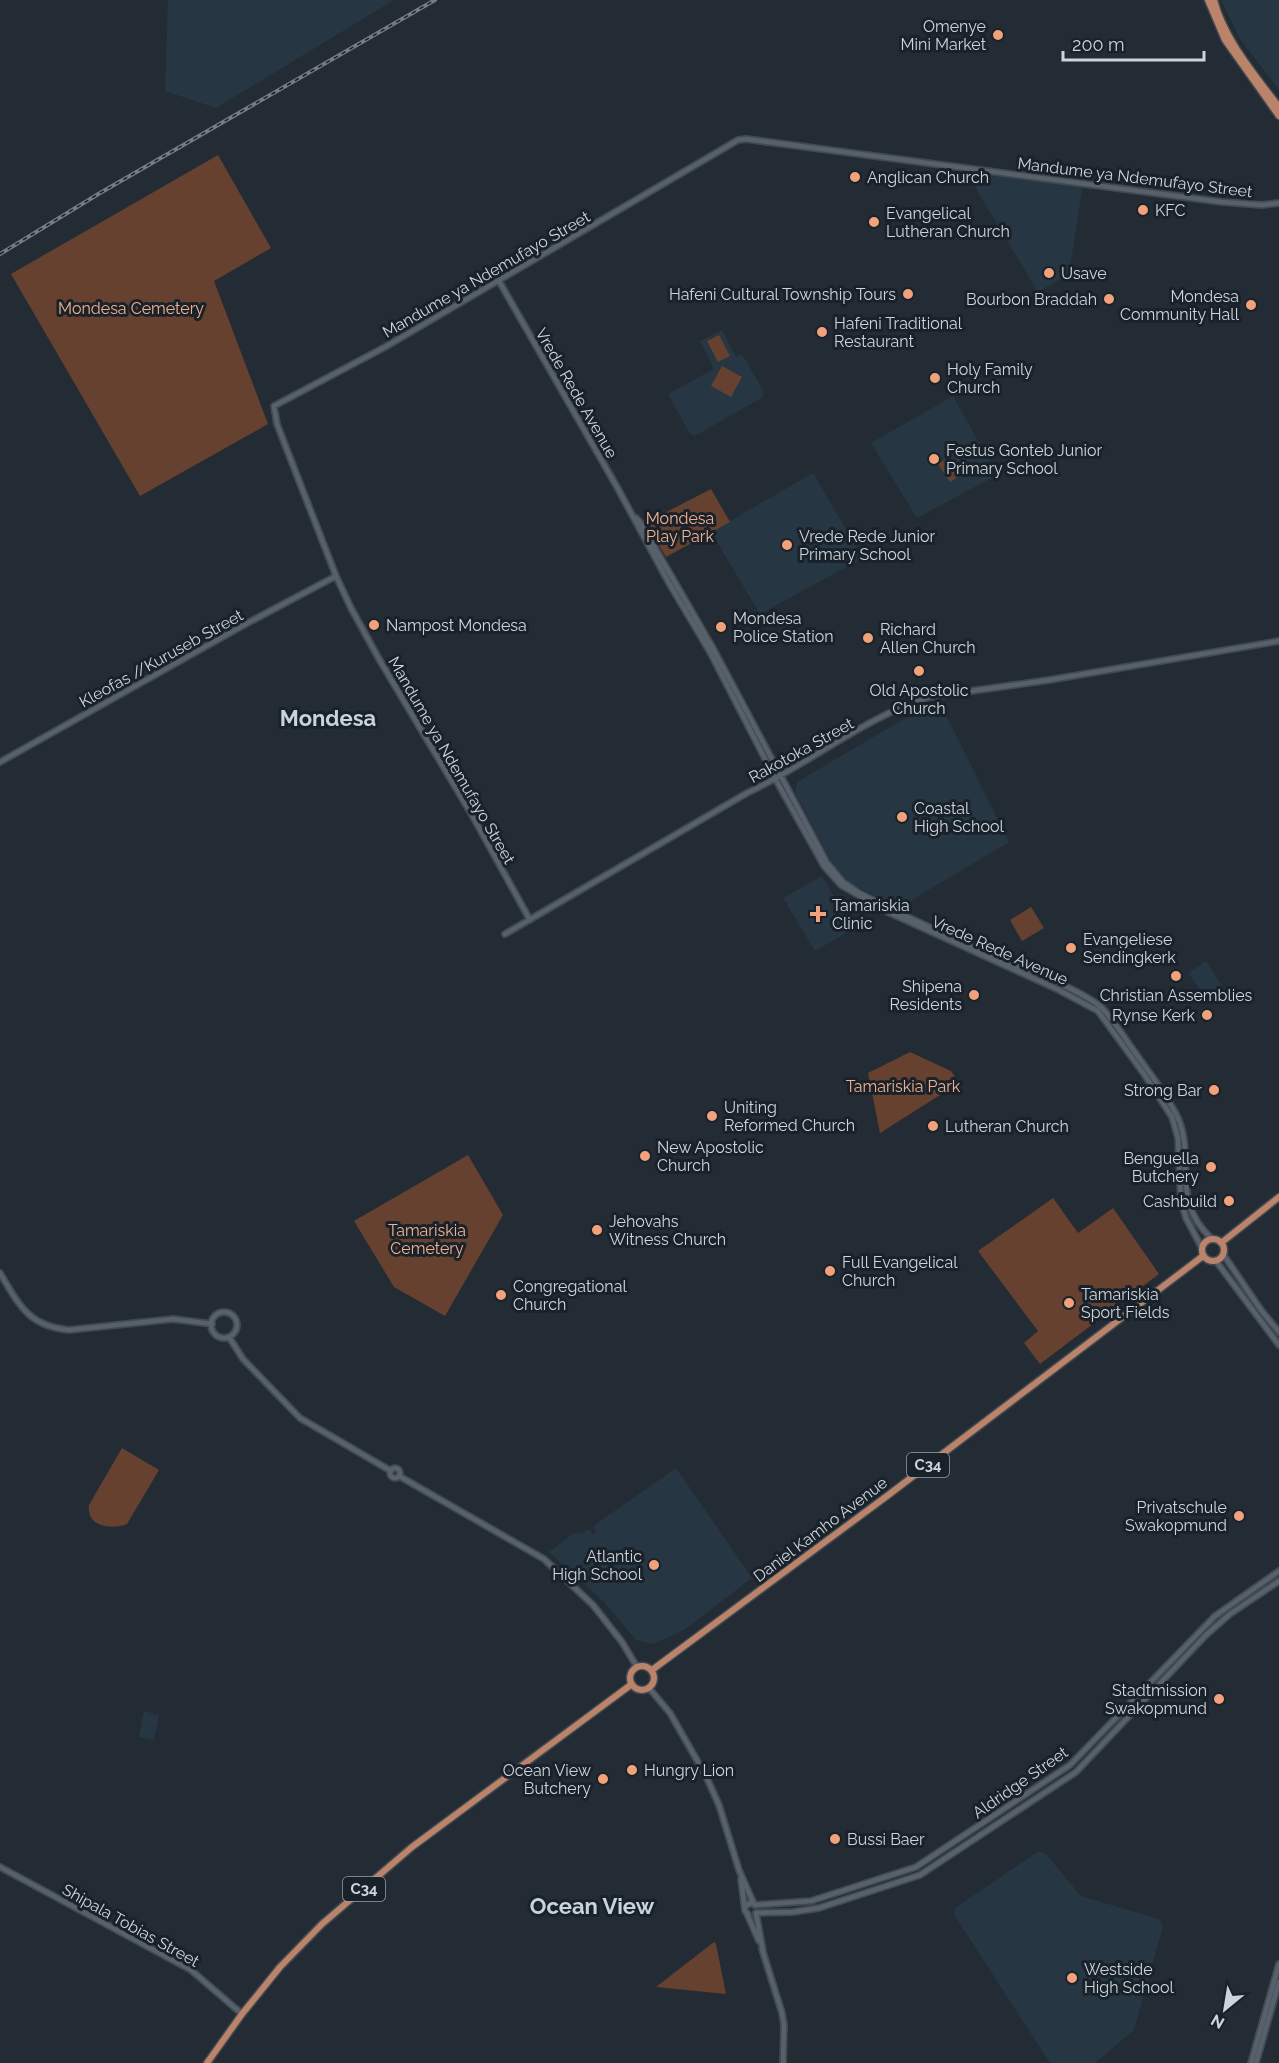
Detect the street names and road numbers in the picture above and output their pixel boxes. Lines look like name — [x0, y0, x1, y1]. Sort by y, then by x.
street label: Mandume ya Ndemufayo Street — [1017, 154, 1254, 201]
street label: Mandume ya Ndemufayo Street — [379, 207, 594, 342]
street label: Vrede Rede Avenue — [532, 325, 622, 462]
street label: Kleofas //Kuruseb Street — [76, 605, 247, 711]
street label: Mandume ya Ndemufayo Street — [384, 653, 519, 868]
street label: Rakotoka Street — [746, 713, 857, 787]
street label: Vrede Rede Avenue — [929, 912, 1071, 989]
road number: C34 — [907, 1453, 949, 1477]
street label: Daniel Kamho Avenue — [750, 1473, 891, 1586]
street label: Aldridge Street — [969, 1742, 1072, 1822]
road number: C34 — [343, 1877, 385, 1901]
street label: Shipala Tobias Street — [59, 1880, 203, 1971]

